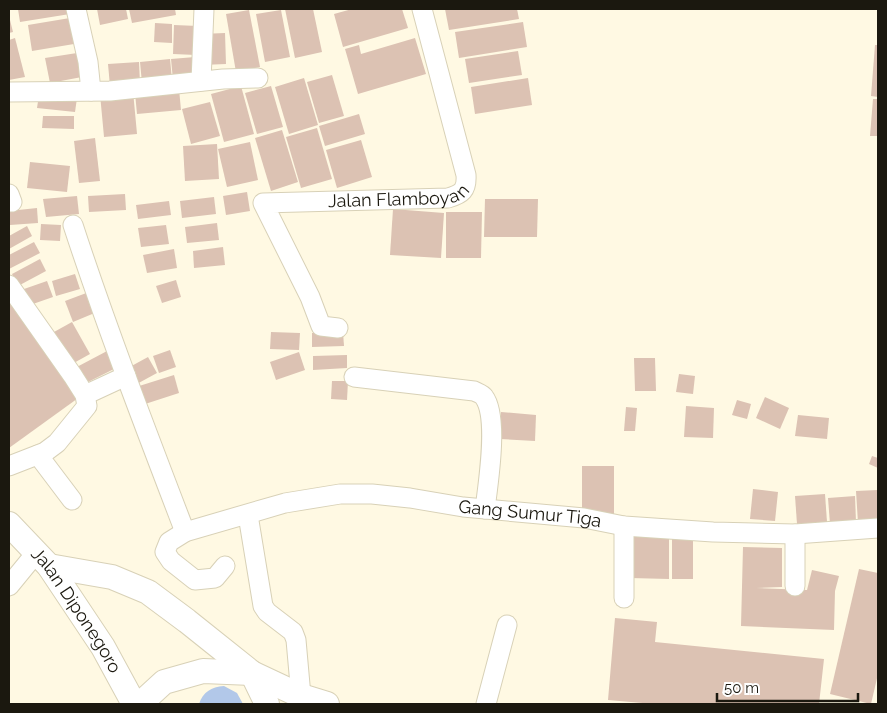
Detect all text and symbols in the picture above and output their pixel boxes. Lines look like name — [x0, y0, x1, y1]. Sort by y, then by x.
street label: Jalan Flamboyan — [328, 180, 473, 211]
street label: Gang Sumur Tiga — [458, 496, 604, 531]
street label: Jalan Diponegoro — [27, 543, 126, 677]
scale bar — [717, 670, 858, 702]
text: 50 m — [724, 679, 759, 697]

